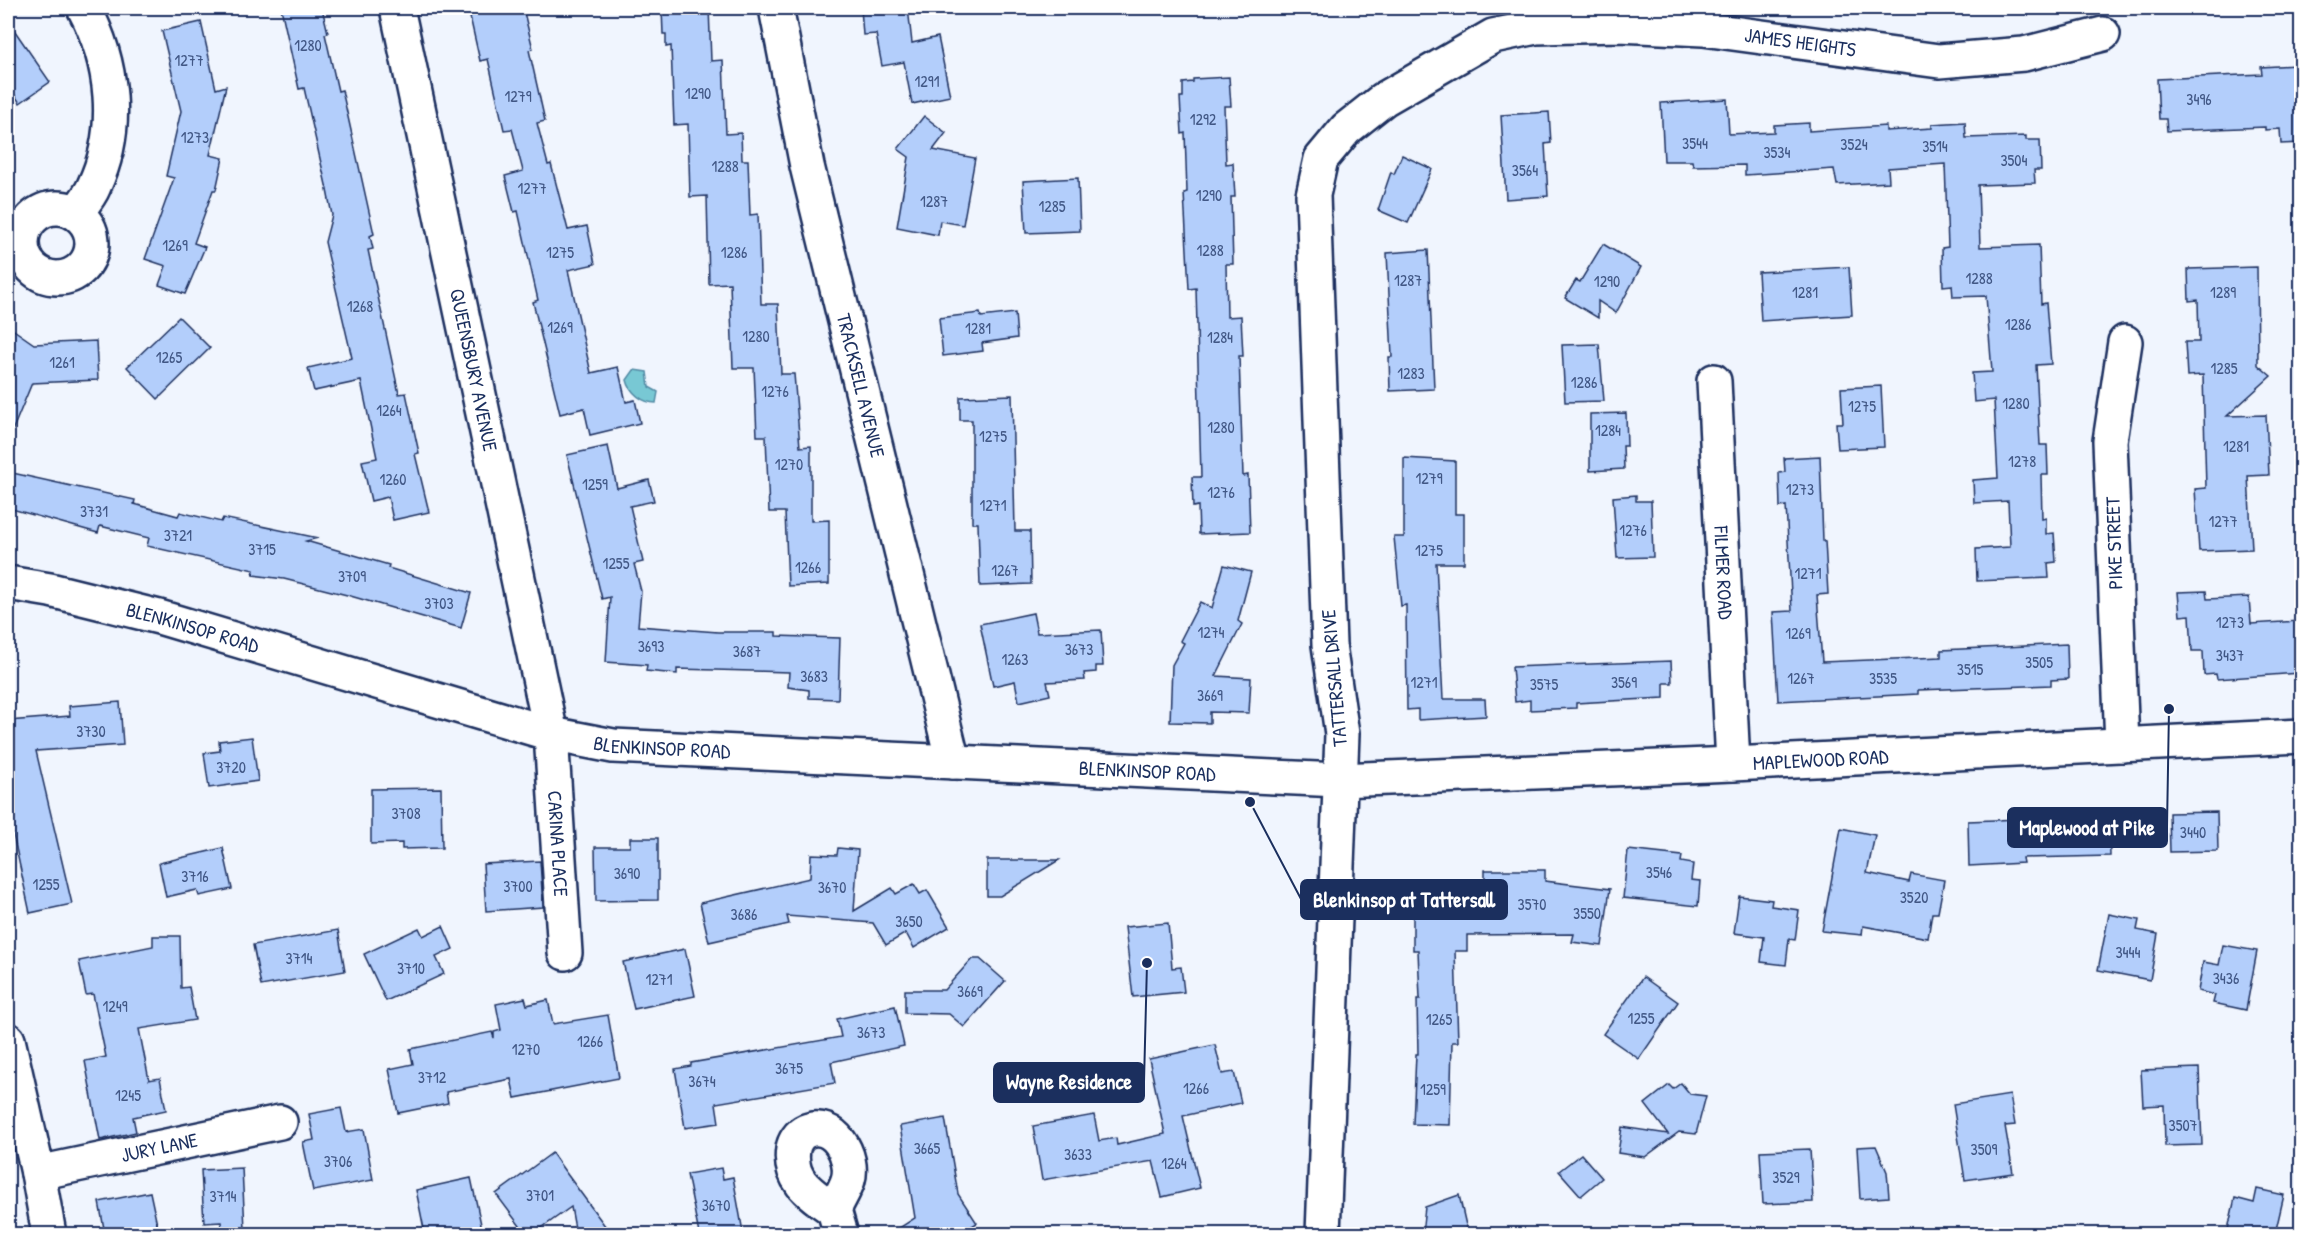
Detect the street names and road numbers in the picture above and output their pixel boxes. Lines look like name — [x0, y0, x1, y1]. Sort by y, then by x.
street label: JAMES HEIGHTS — [1743, 21, 1858, 63]
street label: QUEENSBURY AVENUE — [444, 286, 505, 454]
street label: TRACKSELL AVENUE — [831, 311, 892, 460]
street label: PIKE STREET — [2098, 496, 2129, 590]
street label: FILMER ROAD — [1708, 524, 1740, 621]
street label: BLENKINSOP ROAD — [124, 595, 263, 659]
street label: TATTERSALL DRIVE — [1314, 608, 1353, 748]
street label: BLENKINSOP ROAD — [591, 729, 731, 764]
street label: MAPLEWOOD ROAD — [1752, 742, 1890, 776]
street label: BLENKINSOP ROAD — [1078, 754, 1217, 787]
street label: CARINA PLACE — [542, 790, 575, 898]
street label: JURY LANE — [118, 1126, 200, 1168]

